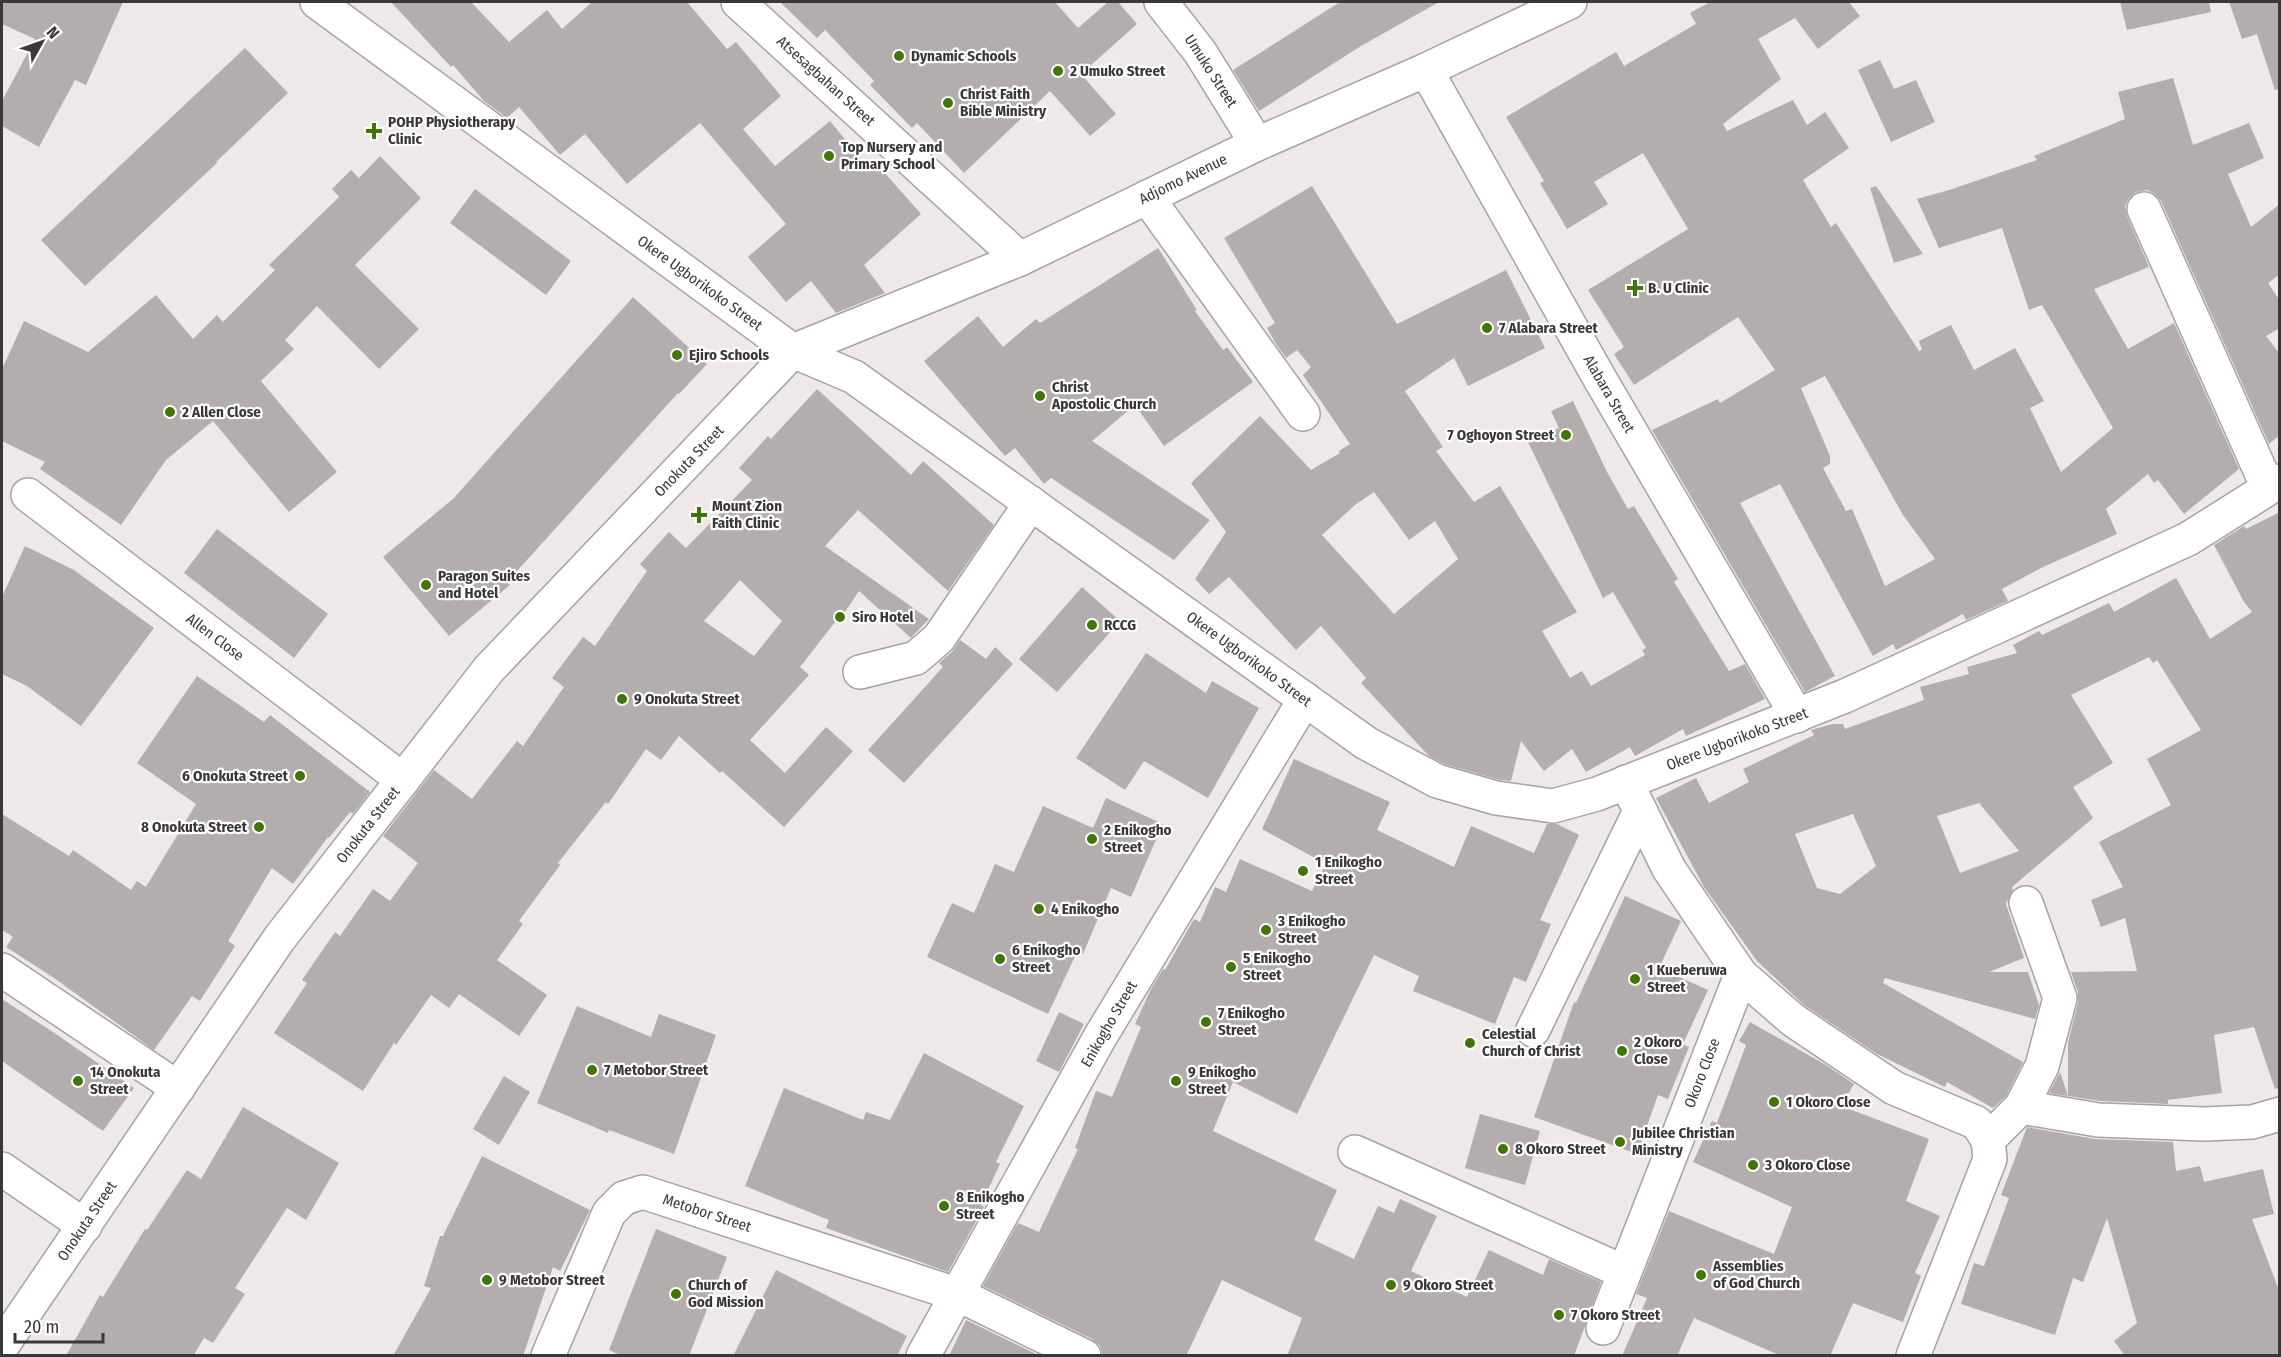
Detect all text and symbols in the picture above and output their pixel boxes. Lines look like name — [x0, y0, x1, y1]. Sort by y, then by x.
north arrow — [12, 12, 72, 72]
text: N — [43, 23, 63, 42]
street label: Umuko Street — [1181, 31, 1241, 111]
street label: Atsesagbahan Street — [773, 32, 879, 130]
place label: Dynamic Schools — [911, 47, 1017, 65]
marker: Dynamic Schools — [892, 49, 906, 63]
place label: 2 Umuko Street — [1069, 62, 1166, 80]
marker: 2 Umuko Street — [1051, 64, 1065, 78]
place label: Christ Faith Bible Ministry — [960, 85, 1047, 120]
marker: Christ Faith Bible Ministry — [941, 96, 955, 110]
place label: POHP Physiotherapy Clinic — [388, 113, 516, 148]
marker: POHP Physiotherapy Clinic — [365, 122, 383, 140]
place label: Top Nursery and Primary School — [841, 138, 942, 173]
marker: Top Nursery and Primary School — [822, 149, 836, 163]
street label: Adjomo Avenue — [1136, 150, 1230, 208]
street label: Okere Ugborikoko Street — [634, 232, 766, 334]
marker: B. U Clinic — [1626, 279, 1644, 297]
place label: B. U Clinic — [1648, 279, 1709, 297]
place label: 7 Alabara Street — [1499, 319, 1599, 337]
marker: 7 Alabara Street — [1480, 321, 1494, 335]
place label: Ejiro Schools — [689, 346, 769, 364]
marker: Ejiro Schools — [670, 348, 684, 362]
street label: Alabara Street — [1579, 352, 1639, 436]
place label: Christ Apostolic Church — [1051, 378, 1156, 413]
marker: Christ Apostolic Church — [1033, 389, 1047, 403]
place label: 2 Allen Close — [181, 403, 261, 421]
marker: 2 Allen Close — [163, 405, 177, 419]
street label: Onokuta Street — [650, 421, 728, 501]
place label: 7 Oghoyon Street — [1447, 426, 1555, 444]
marker: 7 Oghoyon Street — [1559, 428, 1573, 442]
place label: Mount Zion Faith Clinic — [712, 497, 782, 532]
marker: Mount Zion Faith Clinic — [690, 506, 708, 524]
place label: Paragon Suites and Hotel — [438, 567, 530, 602]
marker: Paragon Suites and Hotel — [419, 578, 433, 592]
place label: Siro Hotel — [852, 608, 915, 626]
street label: Okere Ugborikoko Street — [1183, 608, 1315, 710]
street label: Allen Close — [183, 609, 247, 665]
marker: Siro Hotel — [833, 610, 847, 624]
place label: RCCG — [1104, 616, 1136, 634]
marker: RCCG — [1085, 618, 1099, 632]
place label: 9 Onokuta Street — [634, 690, 741, 708]
marker: 9 Onokuta Street — [615, 692, 629, 706]
street label: Okere Ugborikoko Street — [1664, 704, 1810, 774]
place label: 6 Onokuta Street — [182, 767, 289, 785]
marker: 6 Onokuta Street — [293, 769, 307, 783]
street label: Onokuta Street — [332, 783, 404, 867]
place label: 8 Onokuta Street — [141, 818, 248, 836]
marker: 8 Onokuta Street — [252, 820, 266, 834]
place label: 2 Enikogho Street — [1103, 821, 1172, 856]
marker: 2 Enikogho Street — [1085, 832, 1099, 846]
place label: 1 Enikogho Street — [1315, 853, 1382, 888]
marker: 1 Enikogho Street — [1296, 864, 1310, 878]
place label: 4 Enikogho — [1051, 900, 1119, 918]
marker: 4 Enikogho — [1032, 902, 1046, 916]
place label: 3 Enikogho Street — [1277, 912, 1346, 947]
marker: 3 Enikogho Street — [1259, 923, 1273, 937]
place label: 6 Enikogho Street — [1012, 941, 1080, 976]
place label: 5 Enikogho Street — [1243, 949, 1311, 984]
marker: 6 Enikogho Street — [993, 952, 1007, 966]
marker: 5 Enikogho Street — [1224, 960, 1238, 974]
place label: 1 Kueberuwa Street — [1647, 961, 1727, 996]
marker: 1 Kueberuwa Street — [1628, 972, 1642, 986]
street label: Enikogho Street — [1077, 978, 1141, 1070]
place label: 7 Enikogho Street — [1218, 1004, 1285, 1039]
marker: 7 Enikogho Street — [1199, 1015, 1213, 1029]
place label: Celestial Church of Christ — [1482, 1025, 1582, 1060]
place label: 2 Okoro Close — [1633, 1033, 1682, 1068]
street label: Okoro Close — [1680, 1035, 1724, 1111]
marker: Celestial Church of Christ — [1463, 1036, 1477, 1050]
marker: 2 Okoro Close — [1615, 1044, 1629, 1058]
place label: 7 Metobor Street — [604, 1061, 709, 1079]
place label: 14 Onokuta Street — [90, 1063, 161, 1098]
marker: 7 Metobor Street — [585, 1063, 599, 1077]
place label: 9 Enikogho Street — [1188, 1063, 1256, 1098]
marker: 14 Onokuta Street — [71, 1074, 85, 1088]
marker: 9 Enikogho Street — [1169, 1074, 1183, 1088]
place label: 1 Okoro Close — [1786, 1093, 1871, 1111]
marker: 1 Okoro Close — [1767, 1095, 1781, 1109]
place label: Jubilee Christian Ministry — [1631, 1124, 1735, 1159]
marker: Jubilee Christian Ministry — [1613, 1135, 1627, 1149]
place label: 8 Okoro Street — [1515, 1140, 1606, 1158]
marker: 8 Okoro Street — [1496, 1142, 1510, 1156]
place label: 3 Okoro Close — [1764, 1156, 1851, 1174]
marker: 3 Okoro Close — [1746, 1158, 1760, 1172]
street label: Onokuta Street — [54, 1178, 120, 1264]
place label: 8 Enikogho Street — [956, 1188, 1025, 1223]
street label: Metobor Street — [660, 1190, 754, 1236]
marker: 8 Enikogho Street — [937, 1199, 951, 1213]
place label: Assemblies of God Church — [1712, 1257, 1800, 1292]
marker: Assemblies of God Church — [1694, 1268, 1708, 1282]
place label: 9 Metobor Street — [499, 1271, 605, 1289]
marker: 9 Metobor Street — [480, 1273, 494, 1287]
place label: Church of God Mission — [688, 1276, 764, 1311]
place label: 9 Okoro Street — [1403, 1276, 1494, 1294]
marker: 9 Okoro Street — [1384, 1278, 1398, 1292]
marker: Church of God Mission — [669, 1287, 683, 1301]
scale bar — [15, 1306, 104, 1344]
place label: 7 Okoro Street — [1571, 1306, 1661, 1324]
marker: 7 Okoro Street — [1552, 1308, 1566, 1322]
text: 20 m — [24, 1316, 59, 1338]

